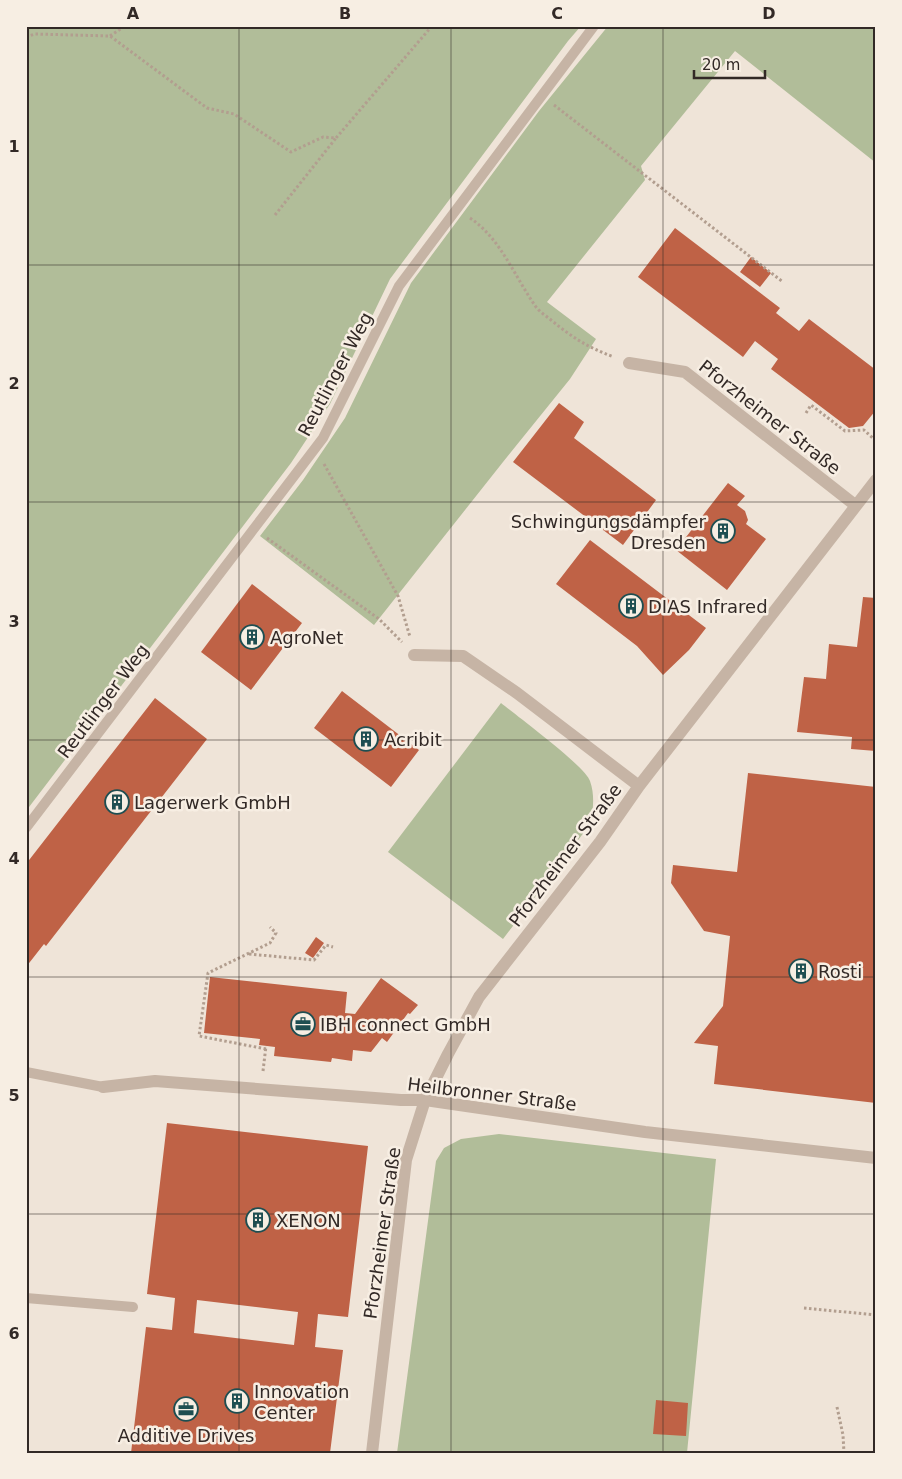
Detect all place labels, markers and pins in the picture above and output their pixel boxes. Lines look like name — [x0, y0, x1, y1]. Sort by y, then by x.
place label: Schwingungsdämpfer Dresden — [511, 511, 707, 553]
building icon: Schwingungsdämpfer Dresden — [710, 518, 736, 544]
building icon: DIAS Infrared — [618, 593, 644, 619]
place label: DIAS Infrared — [648, 596, 768, 617]
building icon: AgroNet — [239, 624, 265, 650]
place label: AgroNet — [270, 627, 343, 648]
building icon: Acribit — [353, 726, 379, 752]
place label: Acribit — [384, 729, 442, 750]
building icon: Lagerwerk GmbH — [104, 789, 130, 815]
place label: Lagerwerk GmbH — [134, 792, 291, 813]
building icon: Rosti — [788, 958, 814, 984]
place label: Rosti — [818, 961, 862, 982]
office icon: IBH connect GmbH — [290, 1011, 316, 1037]
place label: IBH connect GmbH — [320, 1014, 491, 1035]
building icon: XENON — [245, 1207, 271, 1233]
place label: XENON — [276, 1210, 341, 1231]
place label: Innovation Center — [254, 1381, 349, 1423]
building icon: Innovation Center — [224, 1388, 250, 1414]
office icon: Additive Drives — [173, 1396, 199, 1422]
place label: Additive Drives — [118, 1425, 254, 1446]

